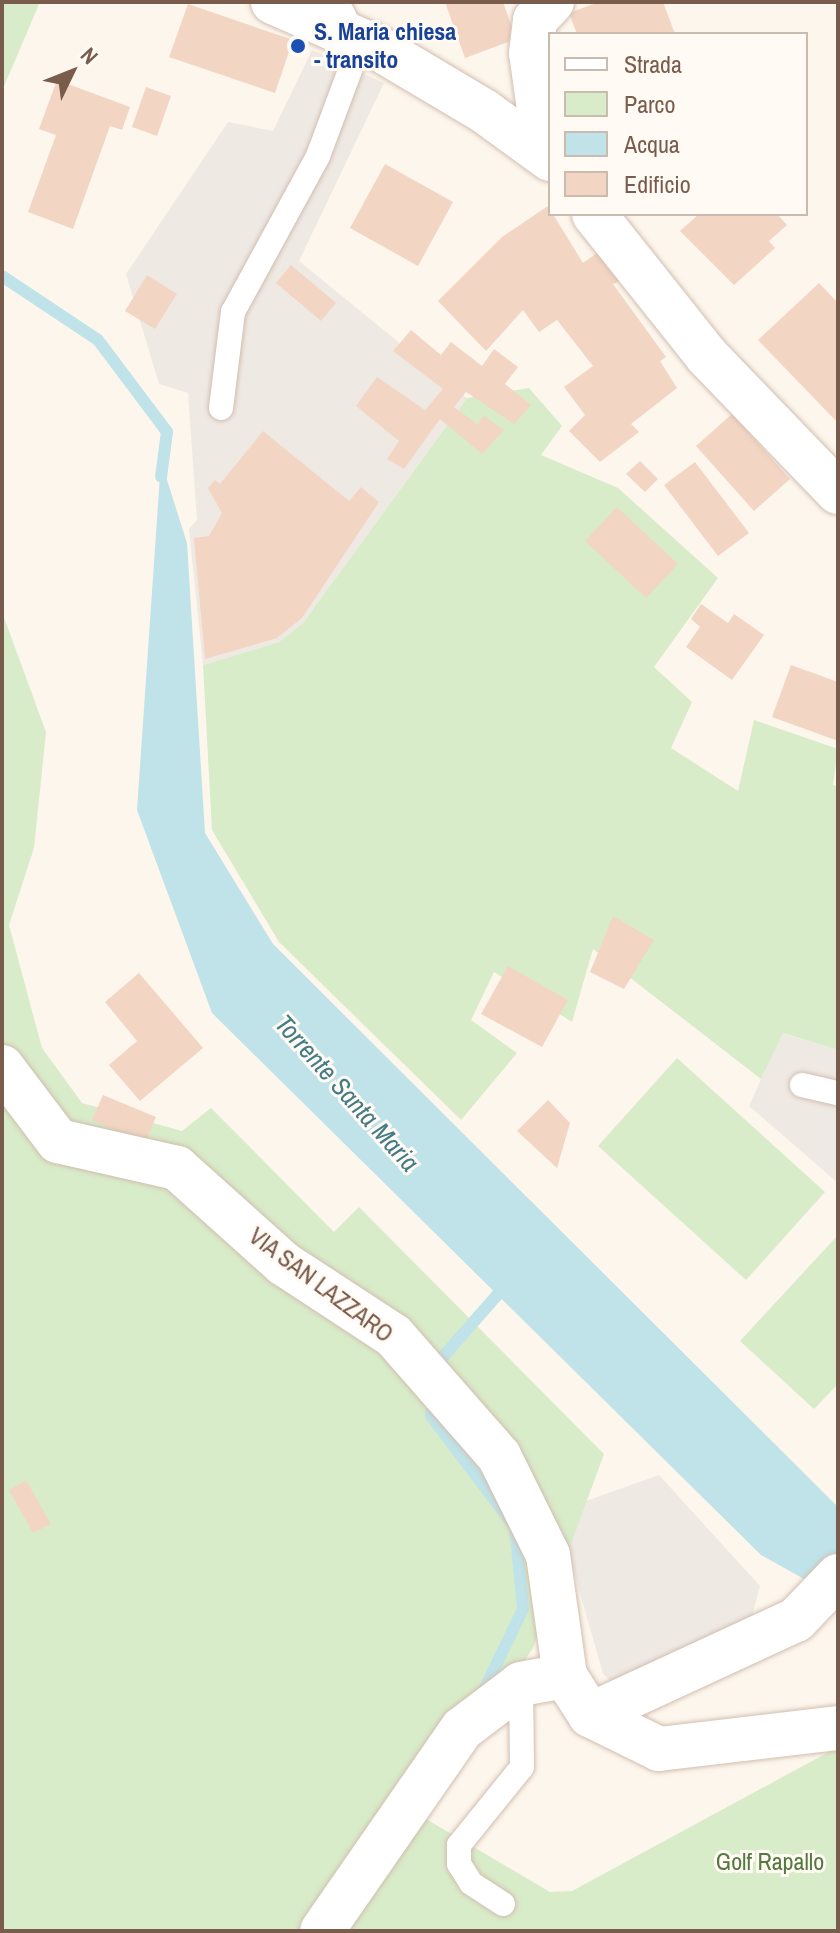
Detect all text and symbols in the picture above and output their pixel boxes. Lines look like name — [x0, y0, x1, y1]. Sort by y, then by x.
place label: S. Maria chiesa - transito — [314, 18, 456, 74]
north arrow — [32, 32, 112, 112]
legend — [548, 32, 808, 216]
marker: S. Maria chiesa - transito — [289, 37, 307, 55]
text: N — [74, 41, 105, 71]
text: Strada — [624, 48, 682, 80]
text: Parco — [624, 88, 675, 120]
text: Acqua — [624, 128, 680, 160]
text: Edificio — [624, 168, 691, 200]
water label: Torrente Santa Maria — [269, 1008, 425, 1178]
street label: VIA SAN LAZZARO — [243, 1221, 399, 1349]
park label: Golf Rapallo — [716, 1848, 824, 1876]

